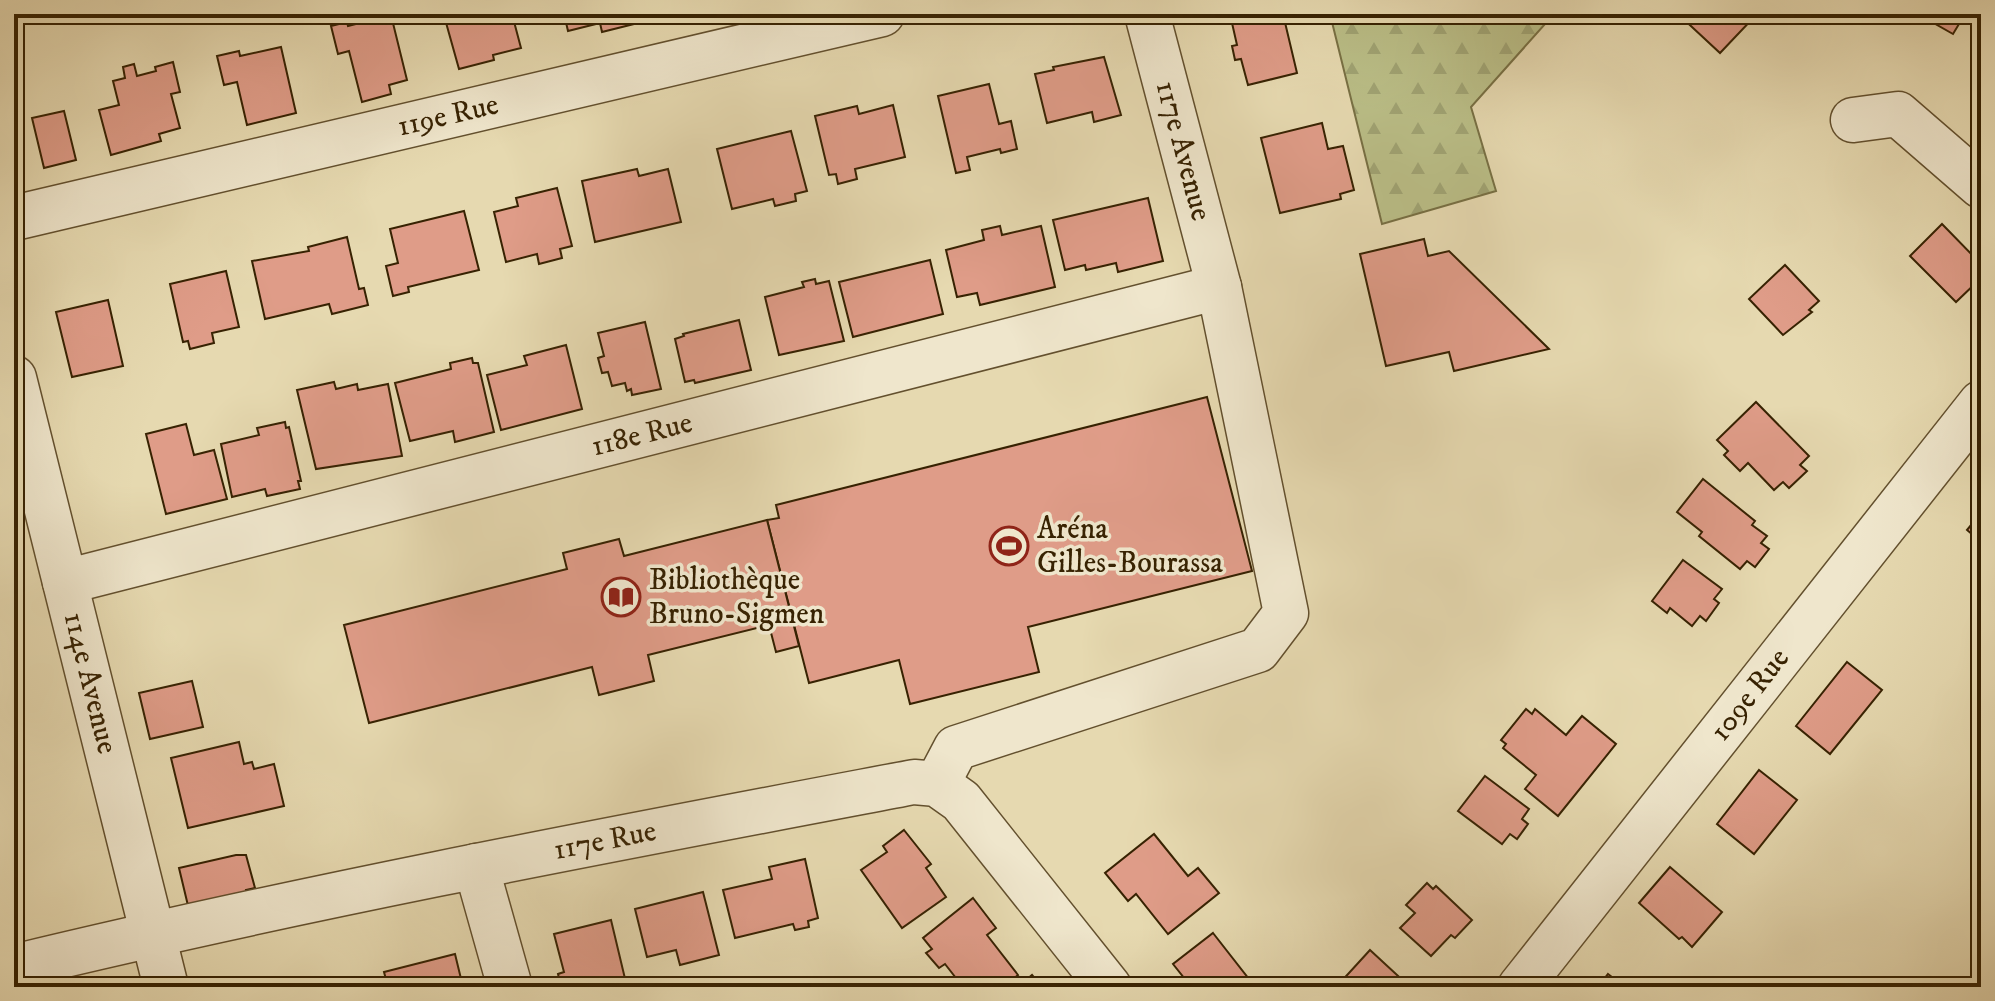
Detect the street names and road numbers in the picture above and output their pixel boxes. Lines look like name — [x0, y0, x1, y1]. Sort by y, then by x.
street label: 117e Avenue — [1147, 77, 1219, 225]
street label: 119e Rue — [394, 86, 502, 146]
street label: 118e Rue — [588, 405, 696, 465]
street label: 114e Avenue — [55, 608, 125, 758]
street label: 109e Rue — [1702, 641, 1798, 749]
street label: 117e Rue — [551, 813, 659, 869]

